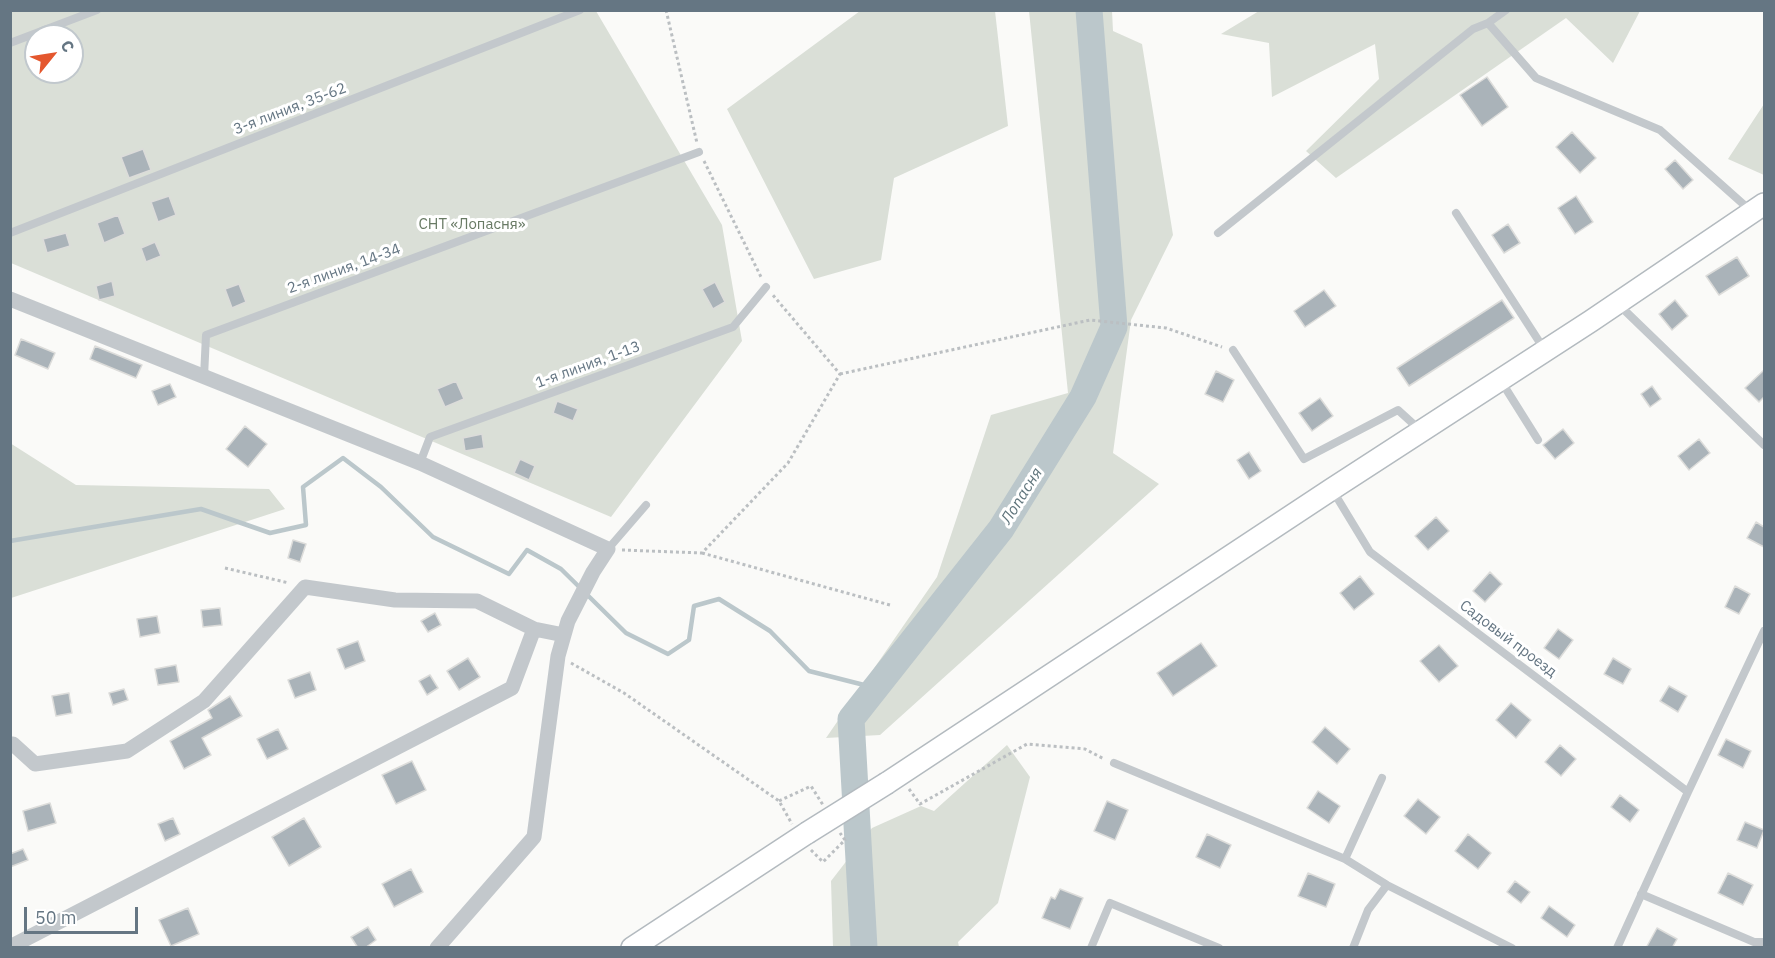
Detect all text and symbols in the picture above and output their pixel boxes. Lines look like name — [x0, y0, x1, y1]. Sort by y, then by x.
north arrow — [24, 24, 84, 84]
text: С — [57, 36, 79, 56]
street label: 3-я линия, 35-62 — [231, 79, 349, 139]
park label: СНТ «Лопасня» — [418, 216, 526, 234]
street label: 2-я линия, 14-34 — [285, 240, 403, 298]
street label: 1-я линия, 1-13 — [533, 338, 643, 392]
water label: Лопасня — [997, 464, 1047, 528]
street label: Садовый проезд — [1456, 597, 1560, 681]
scale bar — [27, 895, 141, 933]
text: 50 m — [35, 906, 77, 929]

